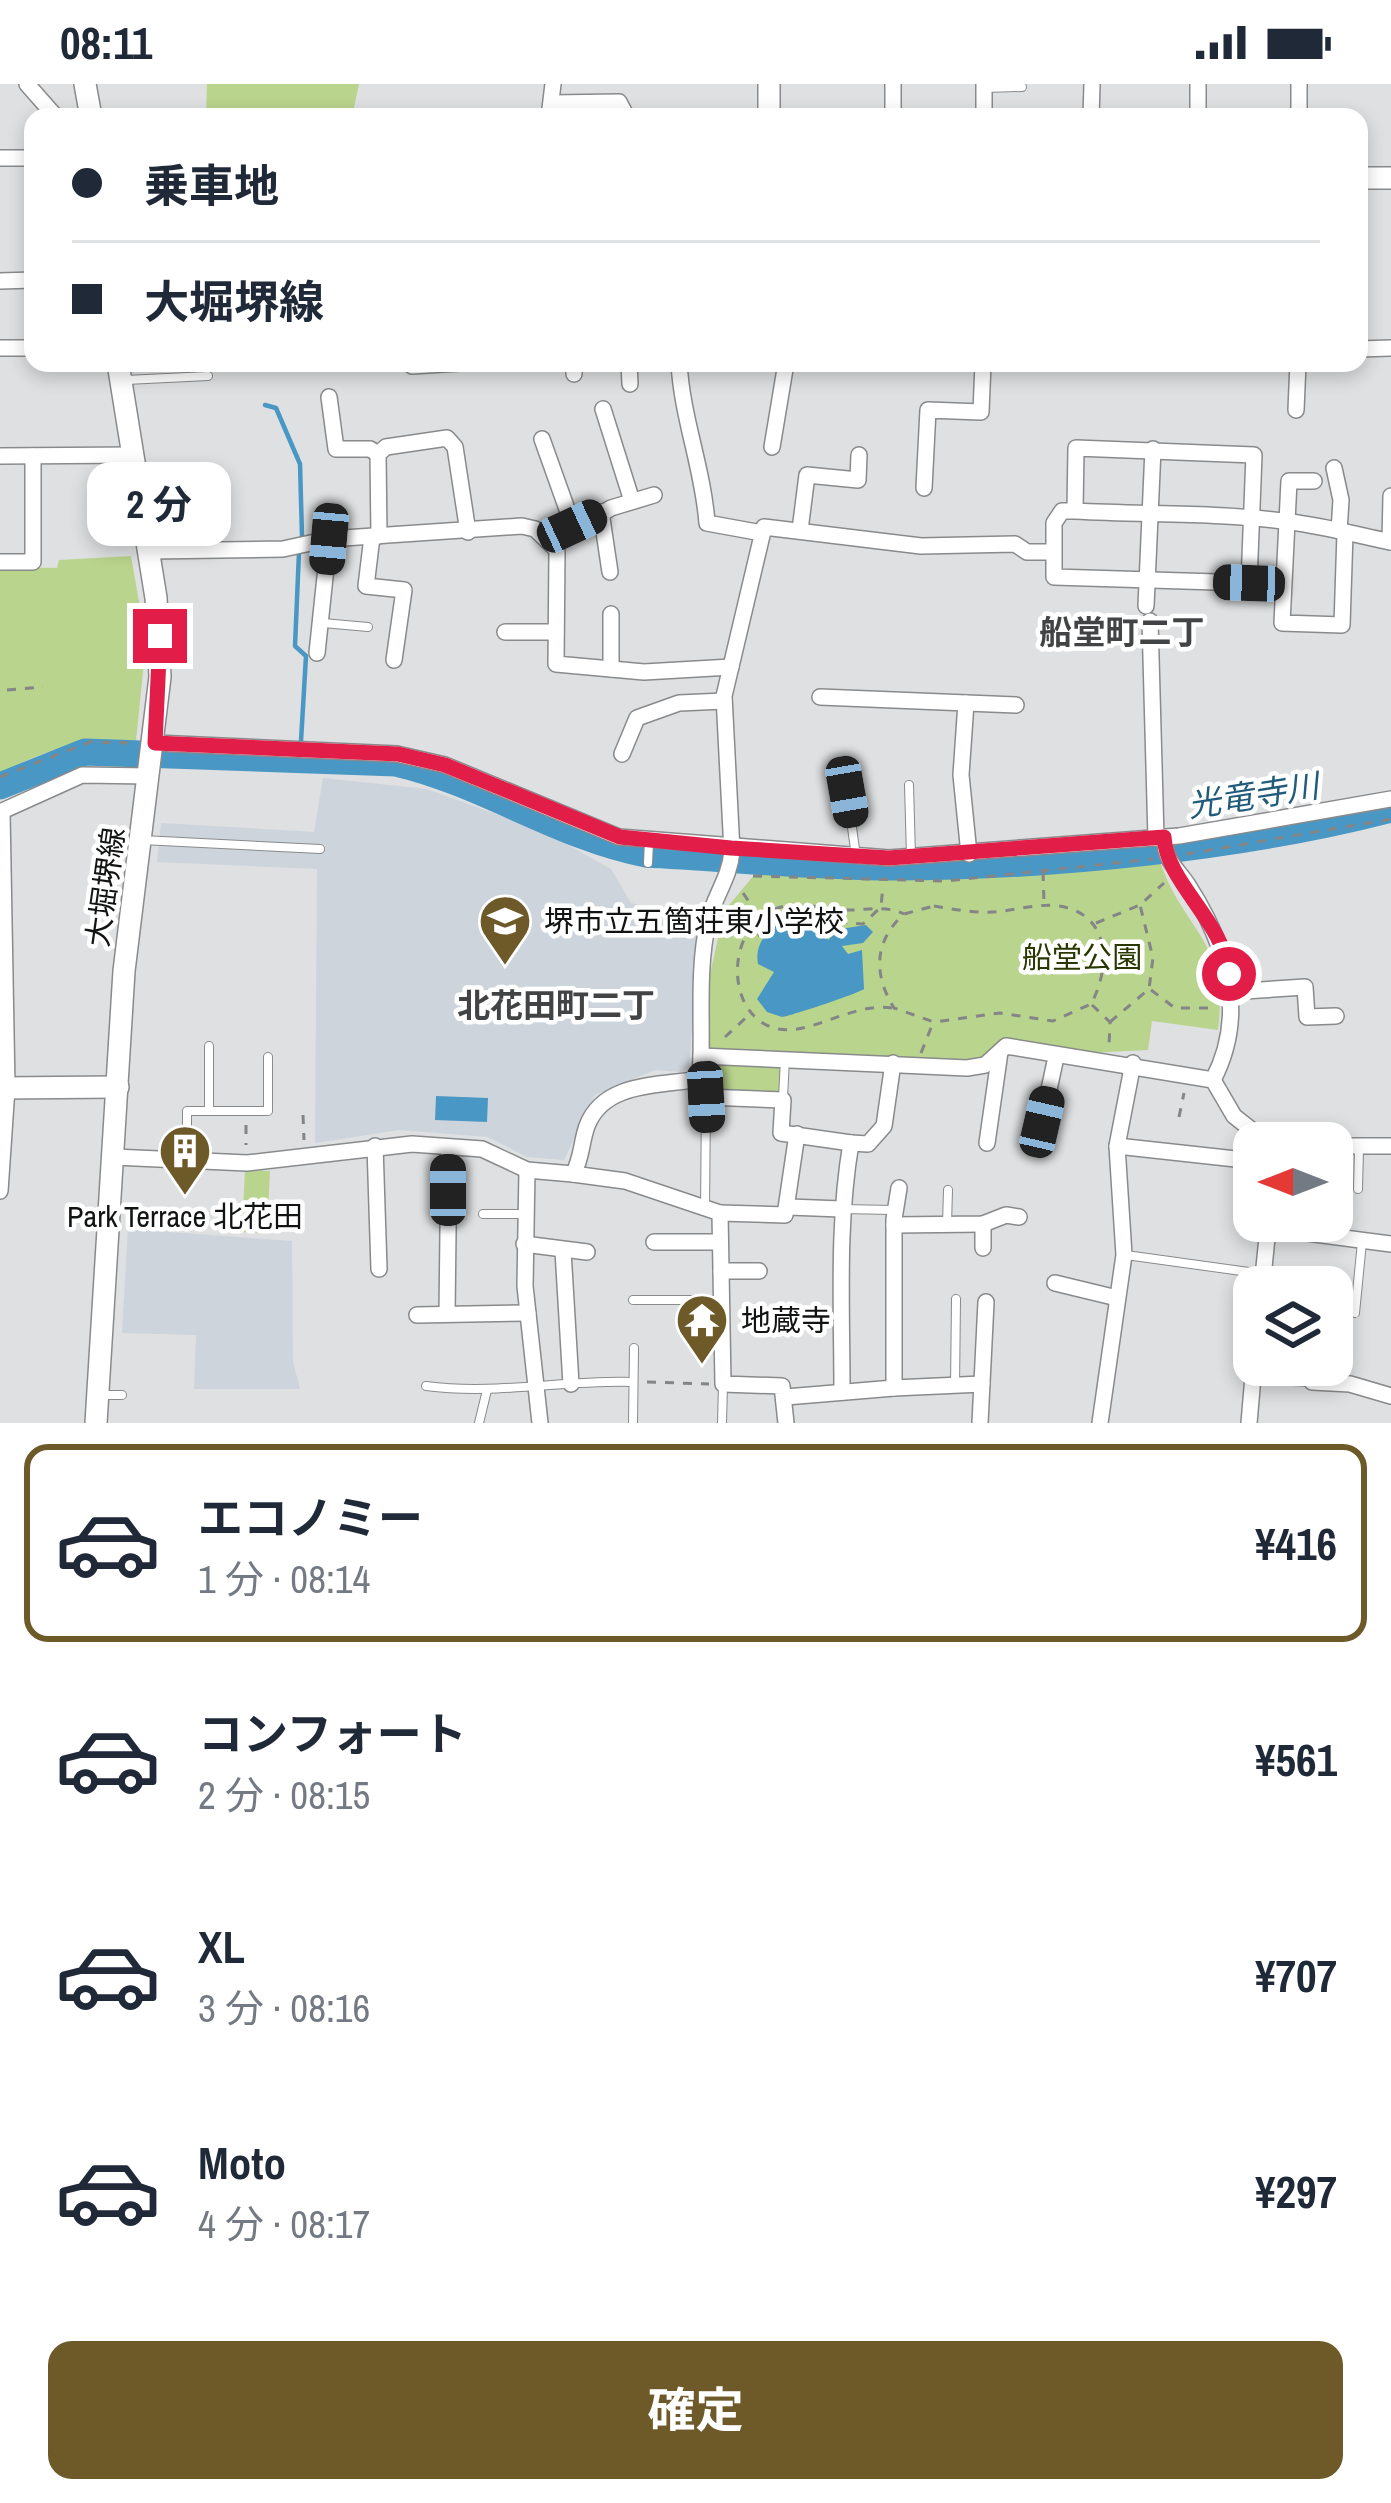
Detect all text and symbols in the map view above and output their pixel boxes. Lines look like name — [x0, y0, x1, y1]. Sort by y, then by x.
text: 08:11 — [60, 12, 152, 73]
text: 乗車地 — [144, 155, 279, 216]
text: 大堀堺線 — [144, 271, 324, 332]
callout: 2 分 — [88, 462, 232, 546]
text: 2 分 — [126, 478, 192, 530]
car — [532, 494, 612, 558]
car — [308, 502, 350, 576]
car — [1212, 564, 1286, 602]
route end — [133, 609, 187, 663]
district label: 船堂町二丁 — [1040, 610, 1205, 654]
car — [823, 753, 871, 831]
water label: 光竜寺川 — [1184, 762, 1325, 827]
street label: 大堀堺線 — [77, 825, 133, 949]
school or university icon: 堺市立五箇荘東小学校 — [477, 893, 533, 967]
place label: 堺市立五箇荘東小学校 — [544, 901, 844, 941]
park label: 船堂公園 — [1022, 937, 1142, 977]
route start — [1202, 947, 1256, 1001]
district label: 北花田町二丁 — [457, 983, 655, 1027]
car — [686, 1060, 726, 1134]
car — [1016, 1083, 1068, 1161]
north arrow — [1233, 1122, 1353, 1242]
map controls — [1233, 1122, 1353, 1386]
building icon: Park Terrace 北花田 — [157, 1123, 213, 1197]
car — [430, 1154, 466, 1226]
place label: Park Terrace 北花田 — [67, 1196, 303, 1236]
button: layers — [1233, 1266, 1353, 1386]
temple icon: 地蔵寺 — [674, 1292, 730, 1366]
place label: 地蔵寺 — [741, 1300, 831, 1340]
text: エコノミー — [198, 1487, 423, 1548]
icon: car — [54, 1489, 162, 1597]
text: ¥416 — [1255, 1513, 1337, 1574]
text: 1 分 · 08:14 — [198, 1553, 370, 1605]
text: コンフォート — [198, 1703, 467, 1764]
icon: car — [54, 1705, 162, 1813]
text: ¥561 — [1255, 1729, 1337, 1790]
text: 2 分 · 08:15 — [198, 1769, 370, 1821]
text: XL — [198, 1916, 245, 1977]
icon: car — [54, 1921, 162, 2029]
text: ¥707 — [1255, 1945, 1337, 2006]
text: 3 分 · 08:16 — [198, 1982, 370, 2034]
text: Moto — [198, 2132, 286, 2193]
icon: car — [54, 2137, 162, 2245]
text: ¥297 — [1255, 2161, 1337, 2222]
text: 4 分 · 08:17 — [198, 2198, 370, 2250]
button: 確定 — [48, 2341, 1343, 2479]

